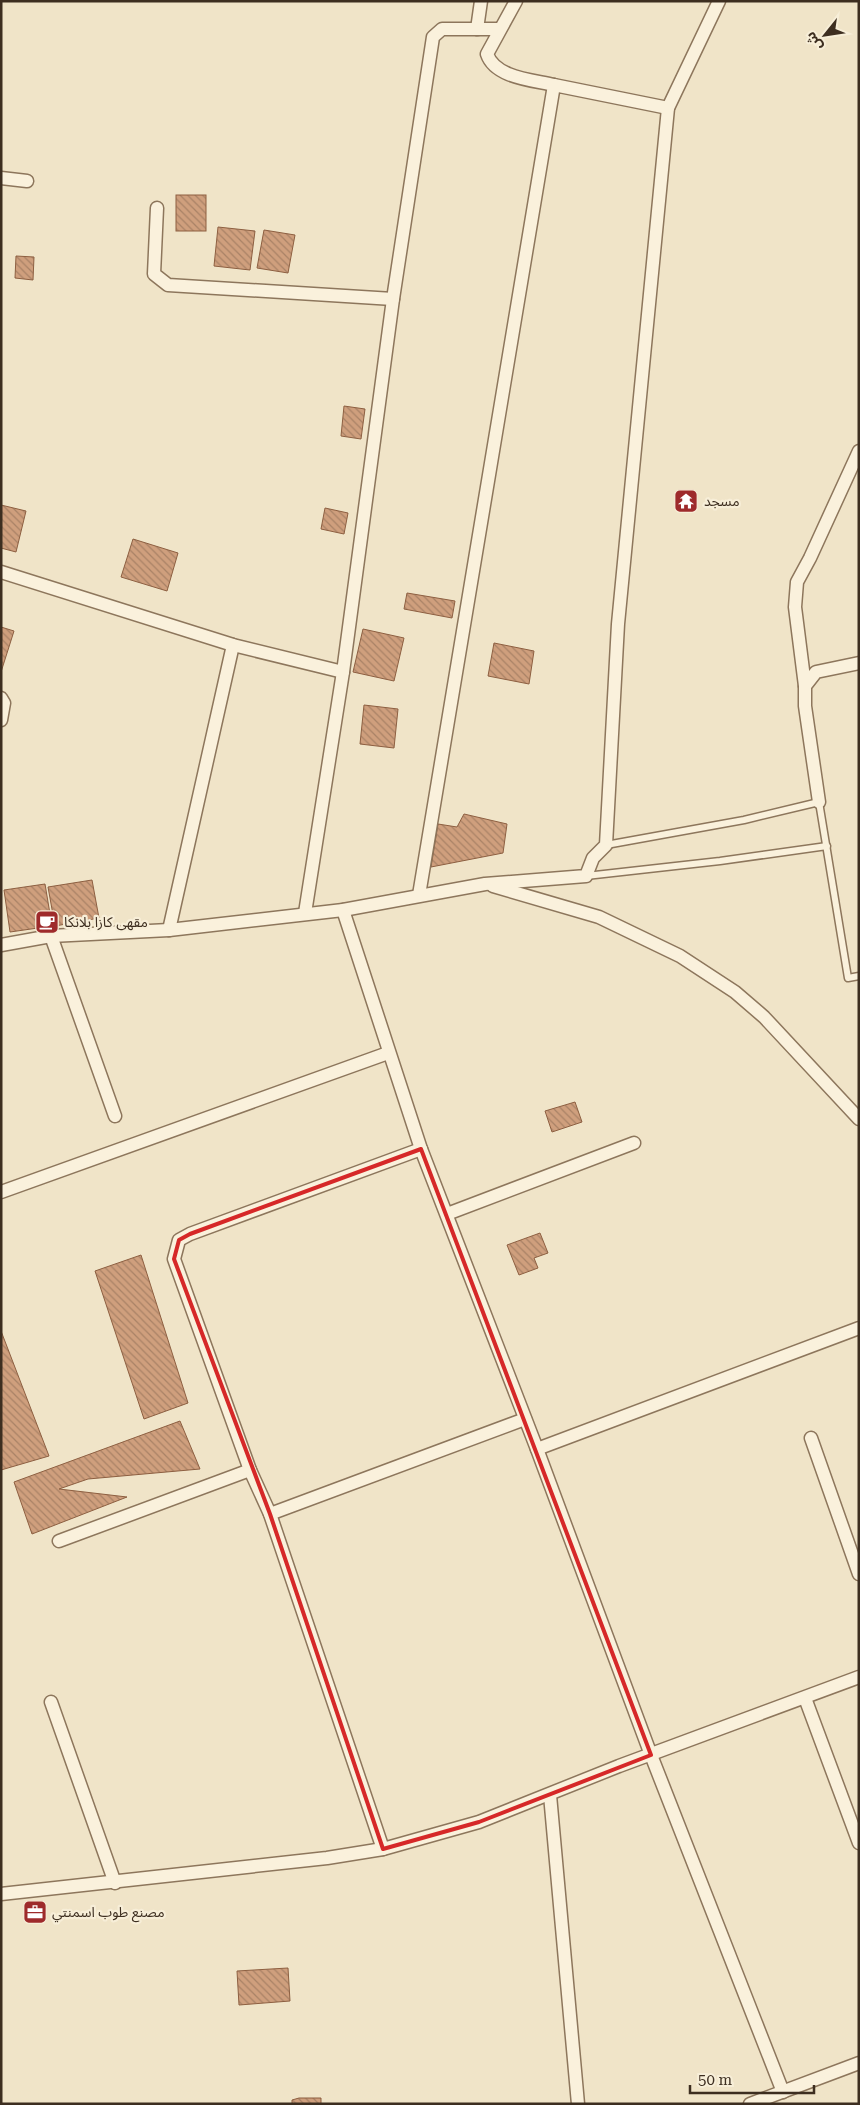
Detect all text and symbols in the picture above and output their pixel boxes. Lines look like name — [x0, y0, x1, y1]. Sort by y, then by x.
north arrow — [800, 10, 850, 60]
text: ش — [802, 29, 825, 54]
temple icon: مسجد — [673, 488, 699, 514]
place label: مسجد — [704, 493, 740, 509]
cafe icon: مقهى كازا بلانكا — [34, 909, 60, 935]
place label: مقهى كازا بلانكا — [64, 914, 148, 931]
office icon: مصنع طوب اسمنتي — [22, 1899, 48, 1925]
place label: مصنع طوب اسمنتي — [52, 1904, 165, 1923]
scale bar — [690, 2062, 814, 2094]
text: 50 m — [698, 2071, 733, 2089]

